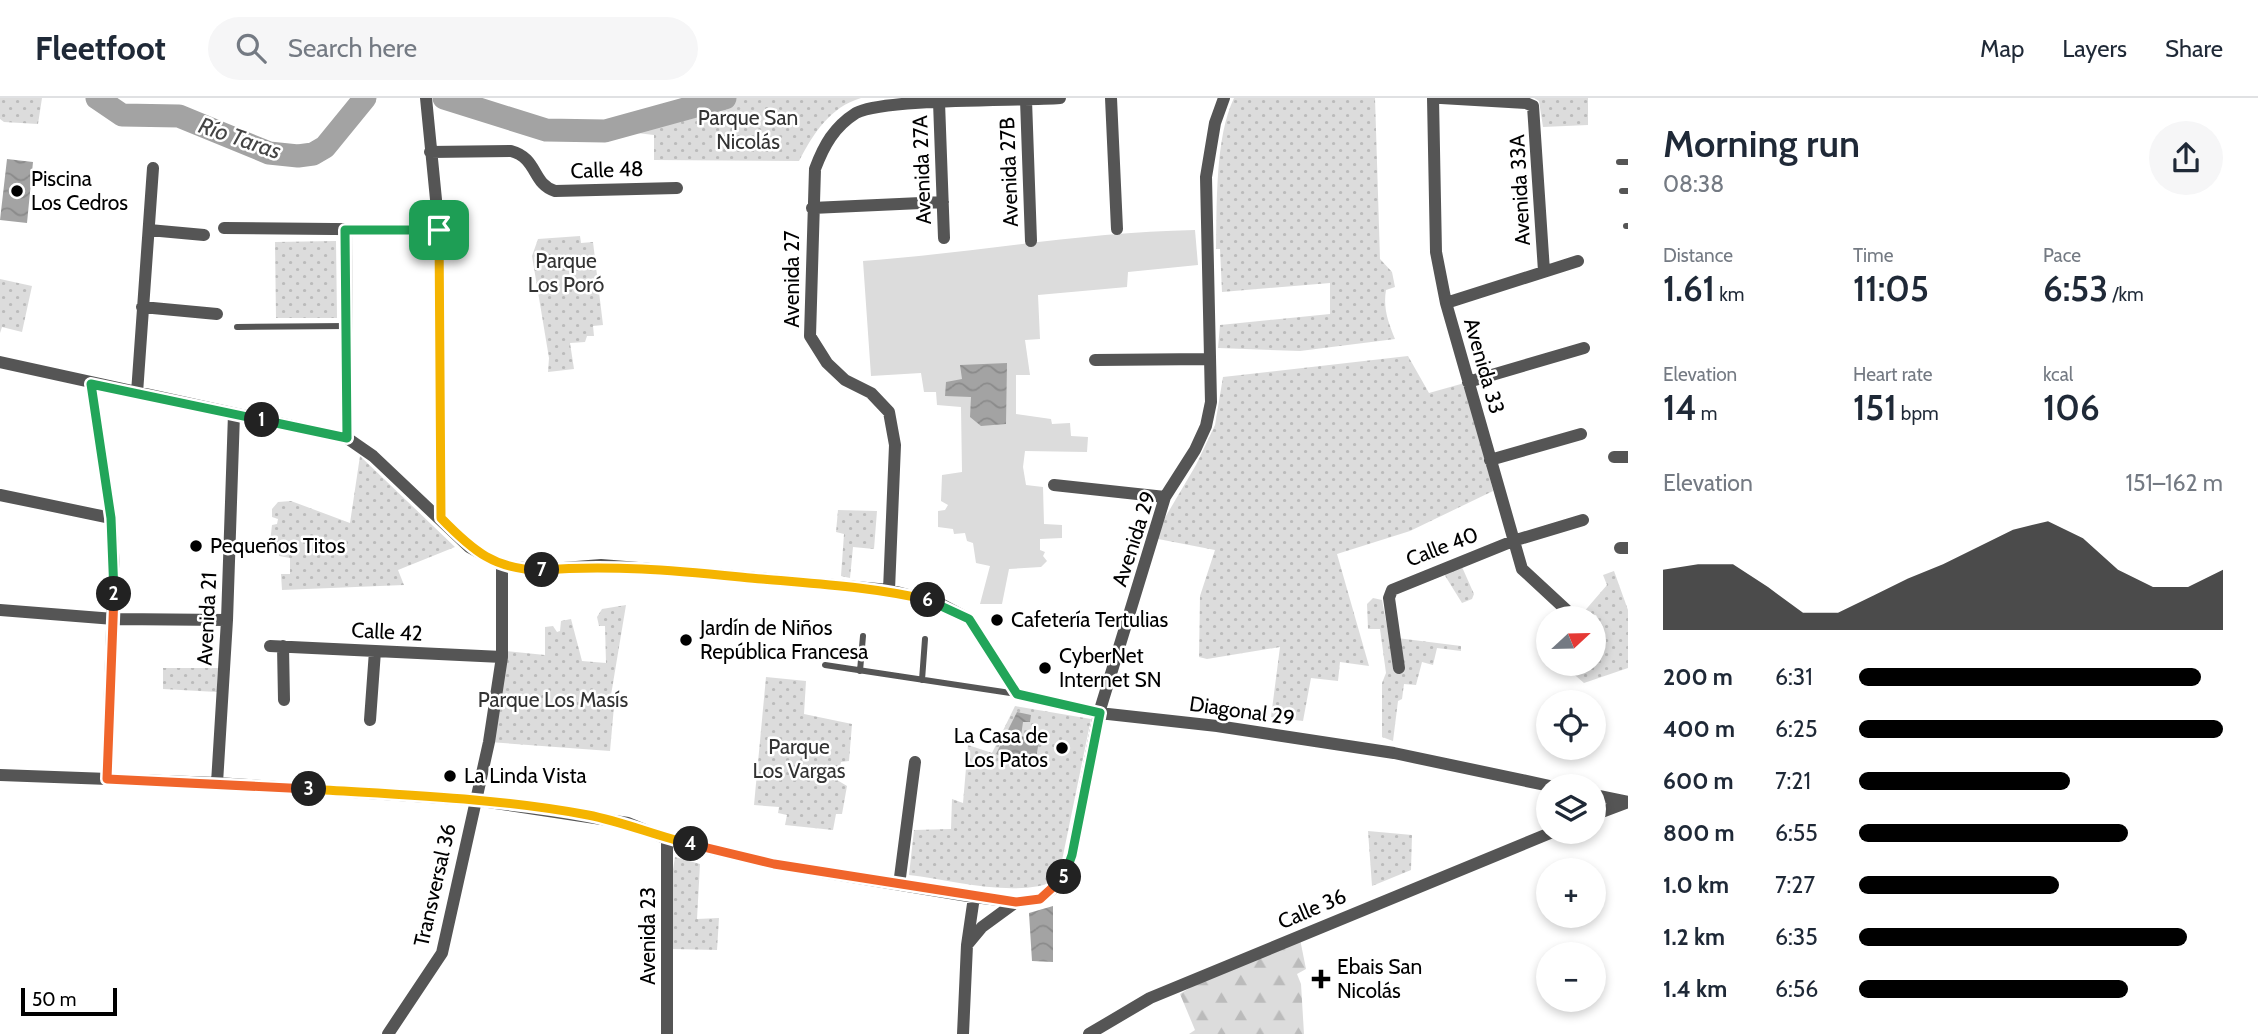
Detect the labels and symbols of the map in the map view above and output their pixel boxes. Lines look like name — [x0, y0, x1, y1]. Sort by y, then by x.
park label: Parque San Nicolás — [698, 105, 798, 154]
water label: Río Taras — [195, 111, 285, 165]
street label: Avenida 27A — [907, 115, 936, 225]
street label: Avenida 27B — [994, 117, 1023, 227]
street label: Avenida 33A — [1504, 134, 1535, 246]
street label: Calle 48 — [570, 156, 644, 183]
place label: Piscina Los Cedros — [31, 166, 128, 215]
marker: Piscina Los Cedros — [9, 183, 25, 199]
pin — [409, 200, 469, 260]
street label: Avenida 27 — [779, 230, 804, 328]
park label: Parque Los Poró — [528, 248, 604, 297]
street label: Avenida 33 — [1459, 315, 1510, 417]
pin: 1 — [244, 402, 280, 438]
street label: Avenida 29 — [1106, 488, 1161, 590]
street label: Calle 40 — [1402, 521, 1481, 572]
place label: Pequeños Titos — [210, 533, 346, 558]
marker: Pequeños Titos — [188, 538, 204, 554]
pin: 7 — [524, 552, 560, 588]
street label: Avenida 21 — [192, 572, 221, 666]
pin: 2 — [96, 576, 132, 612]
pin: 6 — [911, 582, 946, 618]
north arrow — [1536, 606, 1606, 676]
place label: Cafetería Tertulias — [1011, 607, 1169, 632]
marker: Cafetería Tertulias — [989, 612, 1005, 628]
place label: Jardín de Niños República Francesa — [699, 615, 868, 664]
street label: Calle 42 — [351, 617, 423, 646]
marker: Jardín de Niños República Francesa — [678, 632, 694, 648]
place label: CyberNet Internet SN — [1059, 643, 1161, 692]
marker: CyberNet Internet SN — [1037, 660, 1053, 676]
park label: Parque Los Masís — [478, 687, 629, 712]
street label: Diagonal 29 — [1188, 691, 1296, 730]
place label: La Casa de Los Patos — [954, 723, 1048, 772]
park label: Parque Los Vargas — [752, 734, 846, 783]
marker: La Casa de Los Patos — [1054, 740, 1070, 756]
place label: La Linda Vista — [464, 763, 587, 788]
marker: La Linda Vista — [442, 768, 458, 784]
pin: 3 — [292, 772, 326, 806]
street label: Transversal 36 — [408, 821, 461, 949]
pin: 4 — [674, 826, 708, 862]
pin: 5 — [1046, 860, 1082, 894]
street label: Calle 36 — [1274, 883, 1350, 934]
street label: Avenida 23 — [635, 887, 660, 985]
place label: Ebais San Nicolás — [1337, 954, 1422, 1003]
marker: Ebais San Nicolás — [1311, 969, 1331, 989]
scale bar — [21, 985, 117, 1017]

